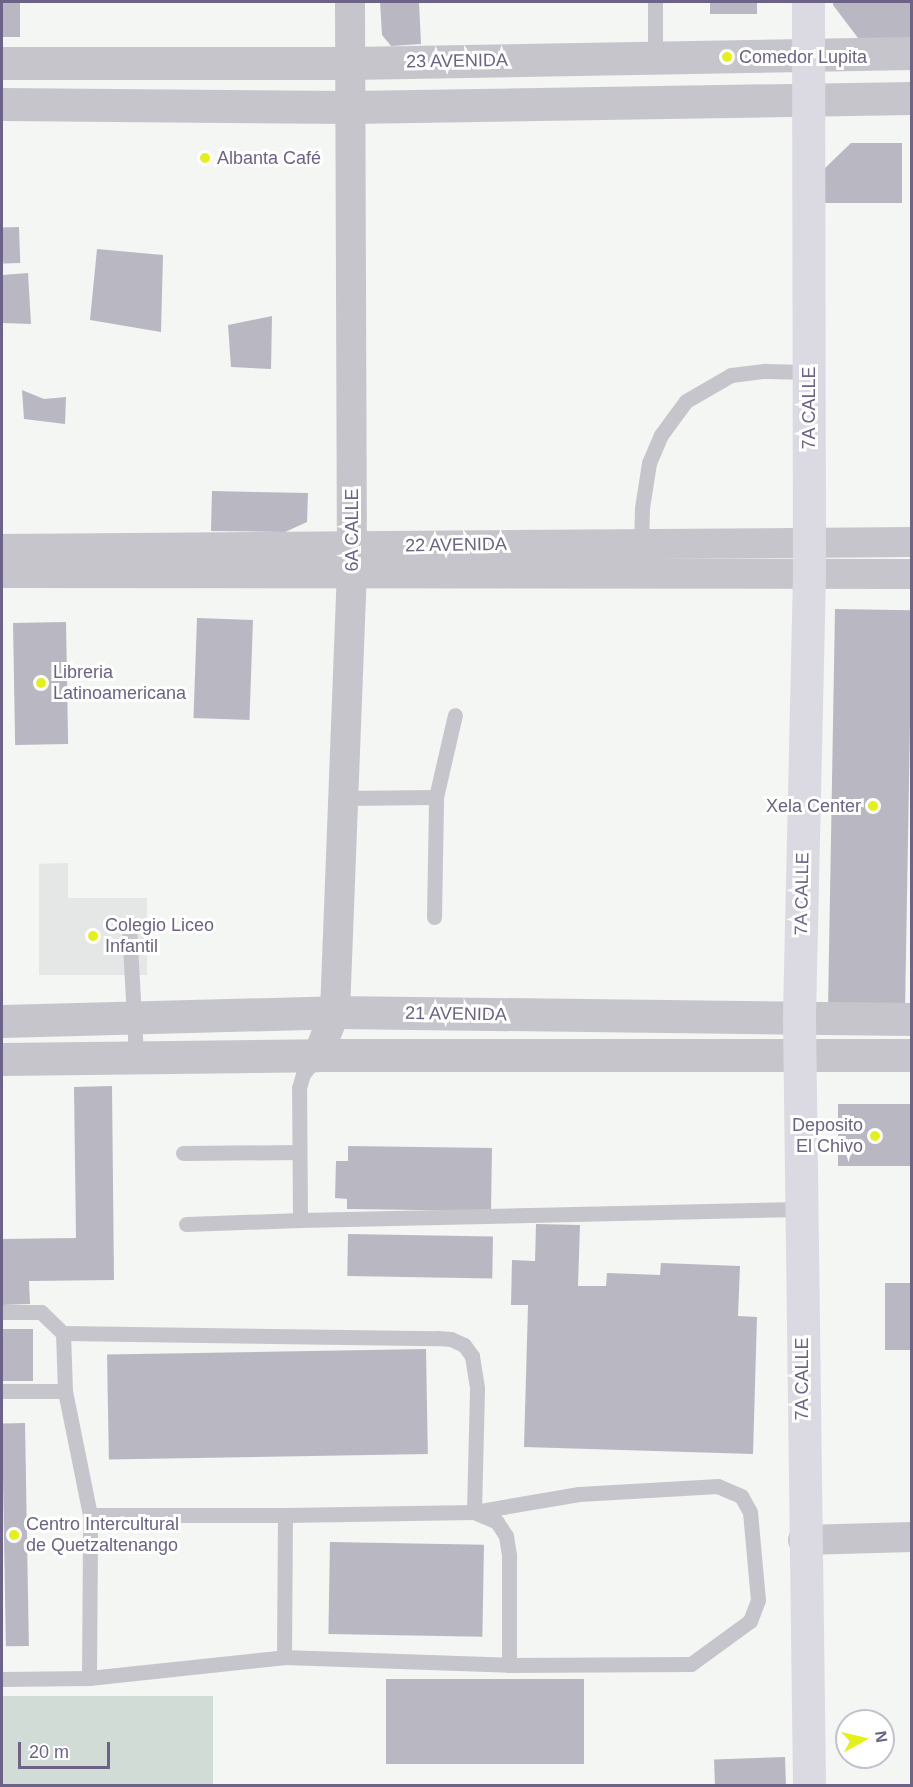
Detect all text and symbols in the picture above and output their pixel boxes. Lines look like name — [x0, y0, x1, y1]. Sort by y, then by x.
place label: Comedor Lupita — [739, 46, 867, 68]
street label: 23 AVENIDA — [405, 49, 509, 73]
marker: Comedor Lupita — [720, 50, 734, 64]
place label: Albanta Café — [217, 147, 321, 169]
marker: Albanta Café — [198, 151, 212, 165]
street label: 7A CALLE — [798, 366, 820, 450]
street label: 6A CALLE — [341, 488, 363, 572]
street label: 22 AVENIDA — [404, 533, 508, 557]
place label: Libreria Latinoamericana — [53, 662, 186, 704]
marker: Libreria Latinoamericana — [34, 676, 48, 690]
place label: Xela Center — [766, 795, 861, 817]
marker: Xela Center — [866, 799, 880, 813]
street label: 7A CALLE — [790, 852, 814, 936]
place label: Colegio Liceo Infantil — [105, 915, 214, 958]
marker: Colegio Liceo Infantil — [86, 929, 100, 943]
street label: 21 AVENIDA — [404, 1002, 508, 1026]
place label: Deposito El Chivo — [792, 1115, 863, 1158]
marker: Deposito El Chivo — [868, 1129, 882, 1143]
street label: 7A CALLE — [791, 1337, 813, 1421]
place label: Centro Intercultural de Quetzaltenango — [26, 1514, 179, 1556]
marker: Centro Intercultural de Quetzaltenango — [7, 1528, 21, 1542]
north arrow — [835, 1709, 895, 1769]
scale bar — [21, 1730, 112, 1768]
text: N — [872, 1730, 891, 1744]
text: 20 m — [29, 1742, 69, 1762]

